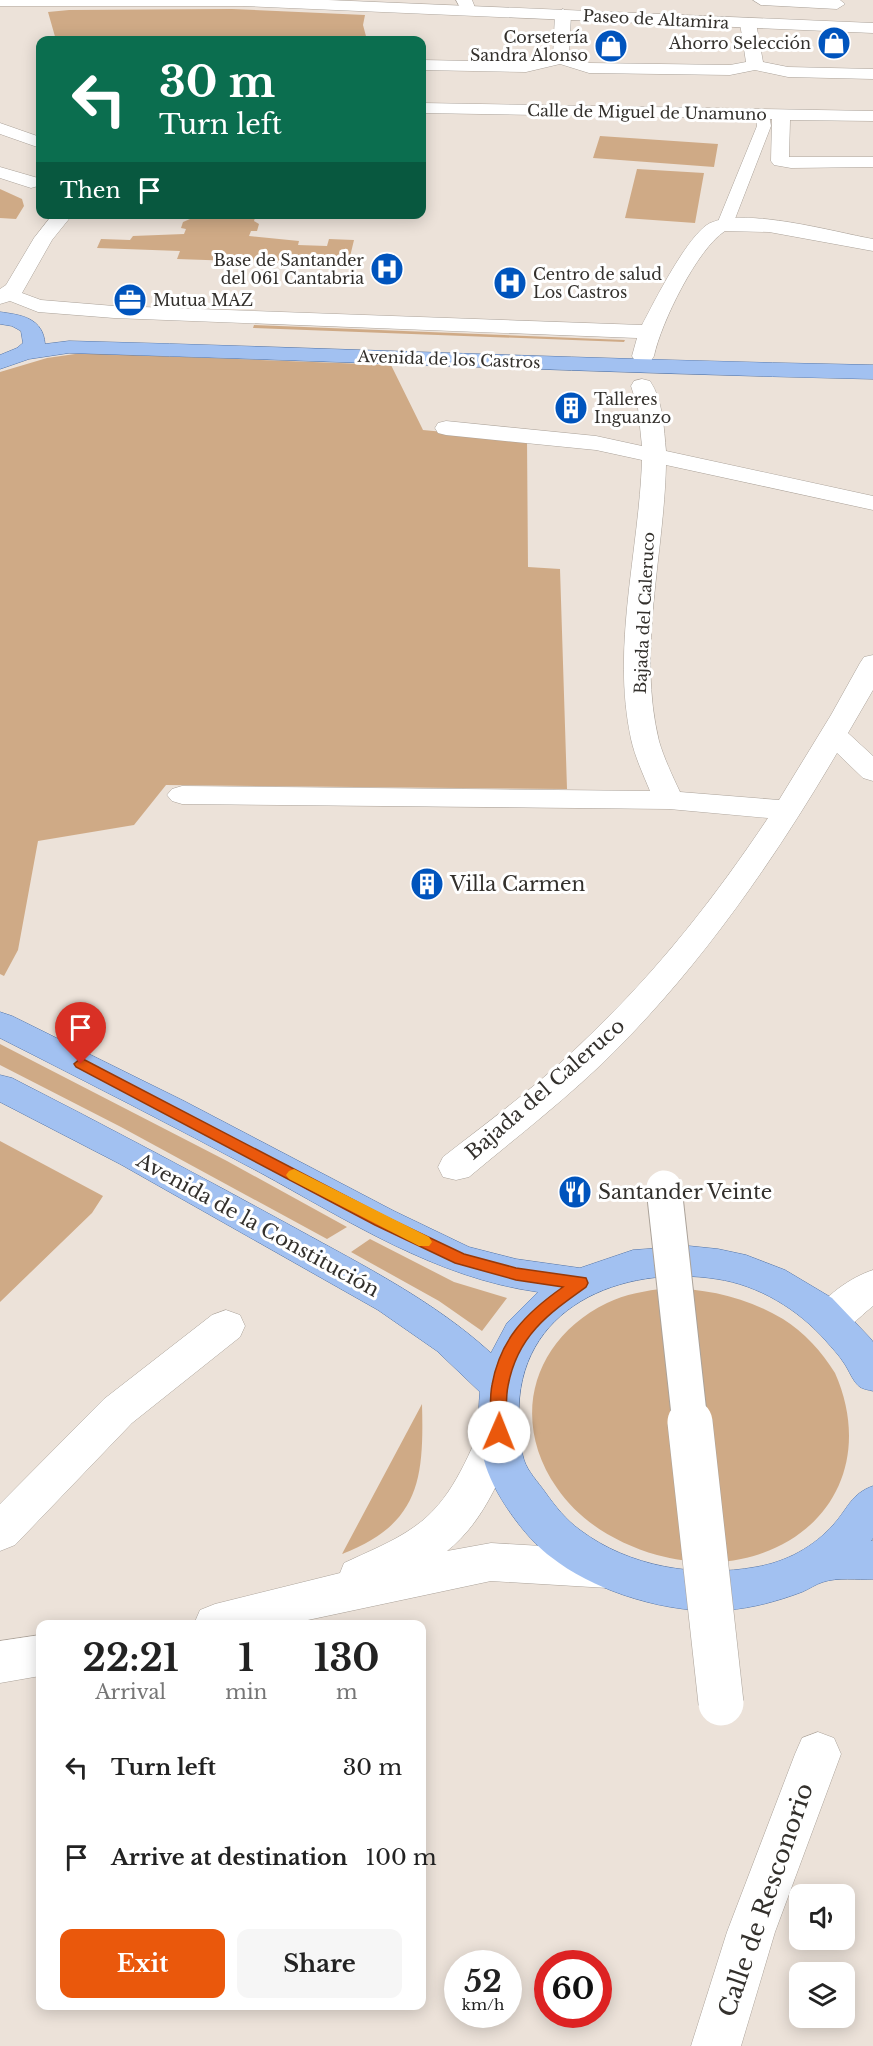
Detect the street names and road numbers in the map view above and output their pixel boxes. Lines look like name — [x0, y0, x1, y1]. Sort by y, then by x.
street label: Paseo de Altamira — [582, 5, 730, 33]
street label: Calle de Miguel de Unamuno — [527, 100, 767, 124]
street label: Avenida de los Castros — [356, 346, 541, 372]
street label: Bajada del Caleruco — [630, 532, 658, 694]
street label: Bajada del Caleruco — [461, 1013, 629, 1165]
street label: Avenida de la Constitución — [132, 1148, 384, 1302]
street label: Calle de Resconorio — [712, 1779, 819, 2020]

